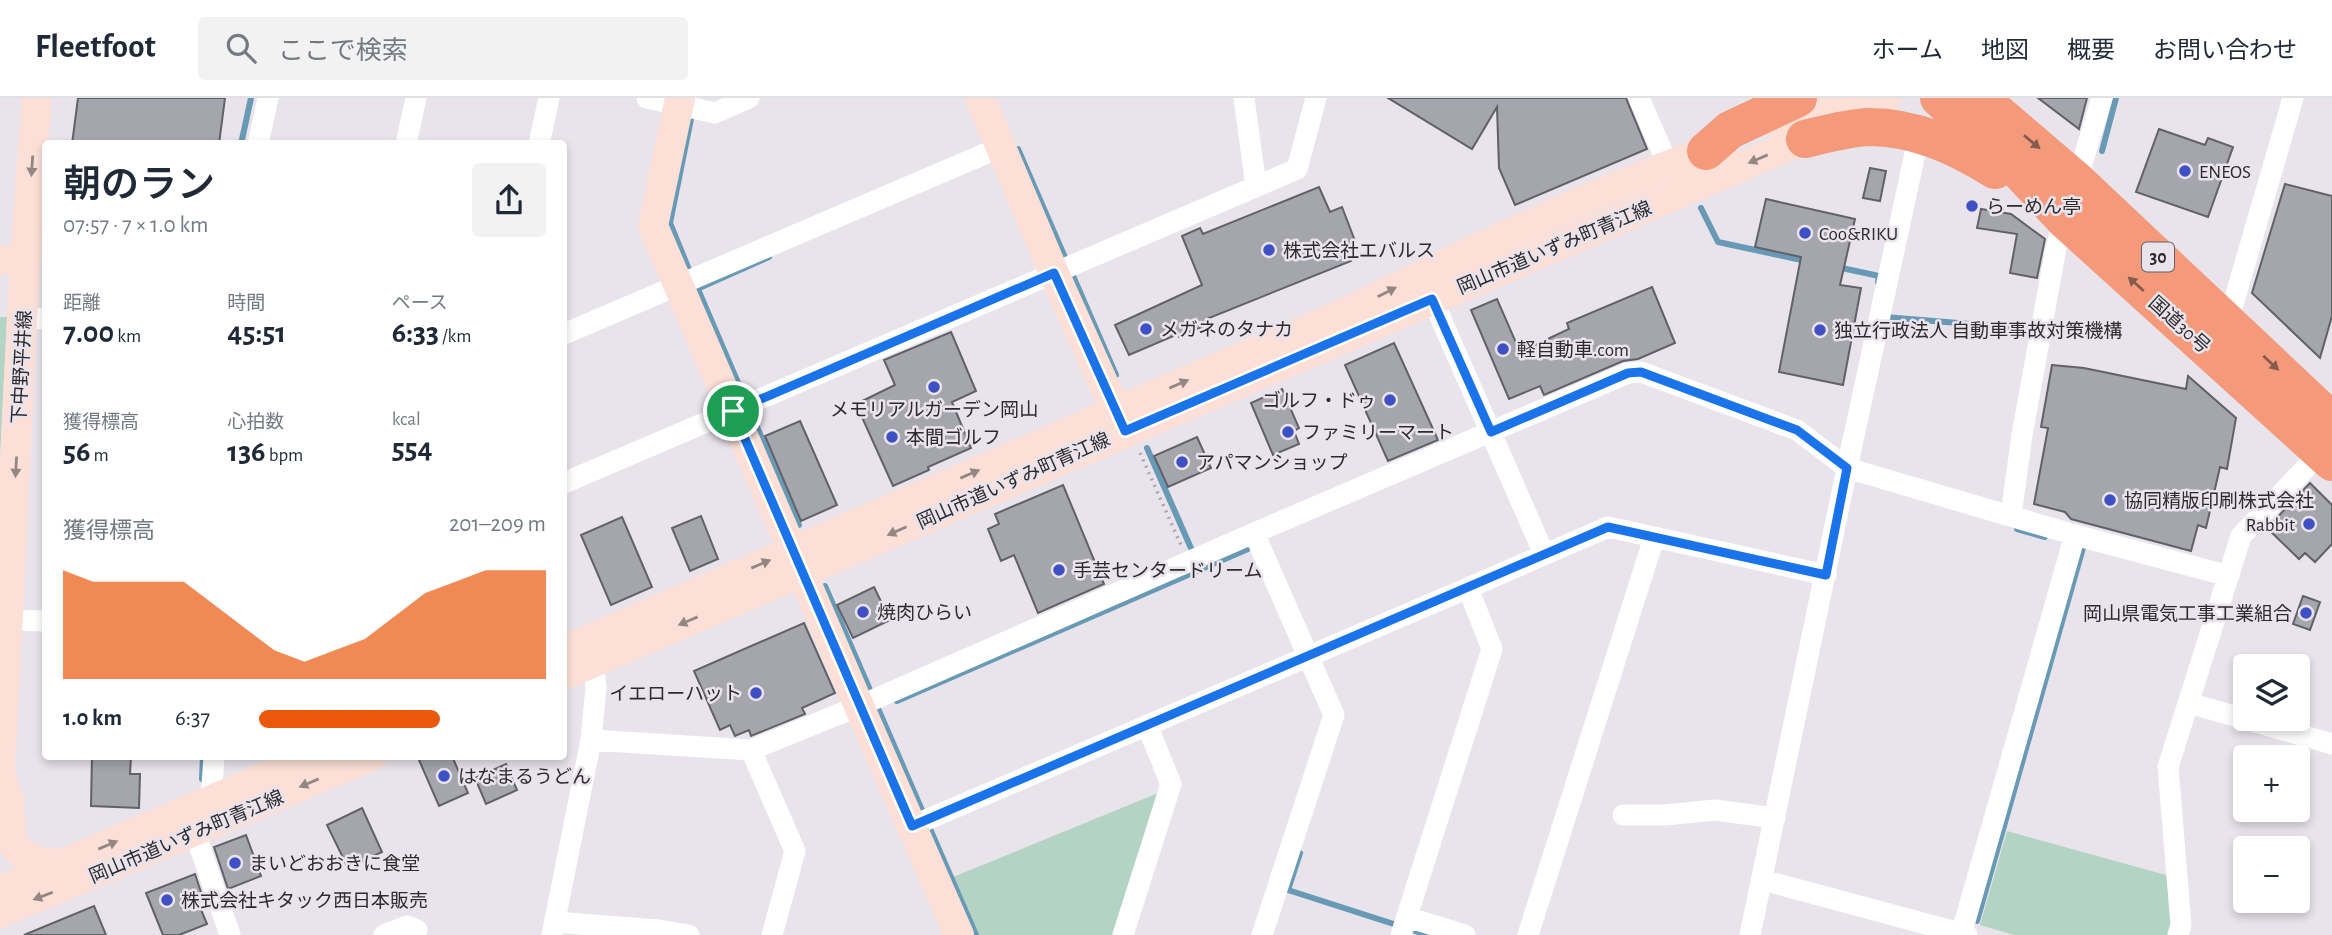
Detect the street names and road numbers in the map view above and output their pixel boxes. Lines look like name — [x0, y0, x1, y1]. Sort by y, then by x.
street label: 岡山市道いずみ町青江線 — [1454, 197, 1654, 298]
road number: 30 — [2142, 242, 2174, 272]
street label: 国道30号 — [2145, 292, 2214, 357]
street label: 下中野平井線 — [9, 310, 35, 425]
street label: 岡山市道いずみ町青江線 — [913, 428, 1113, 533]
street label: 岡山市道いずみ町青江線 — [86, 786, 286, 887]

